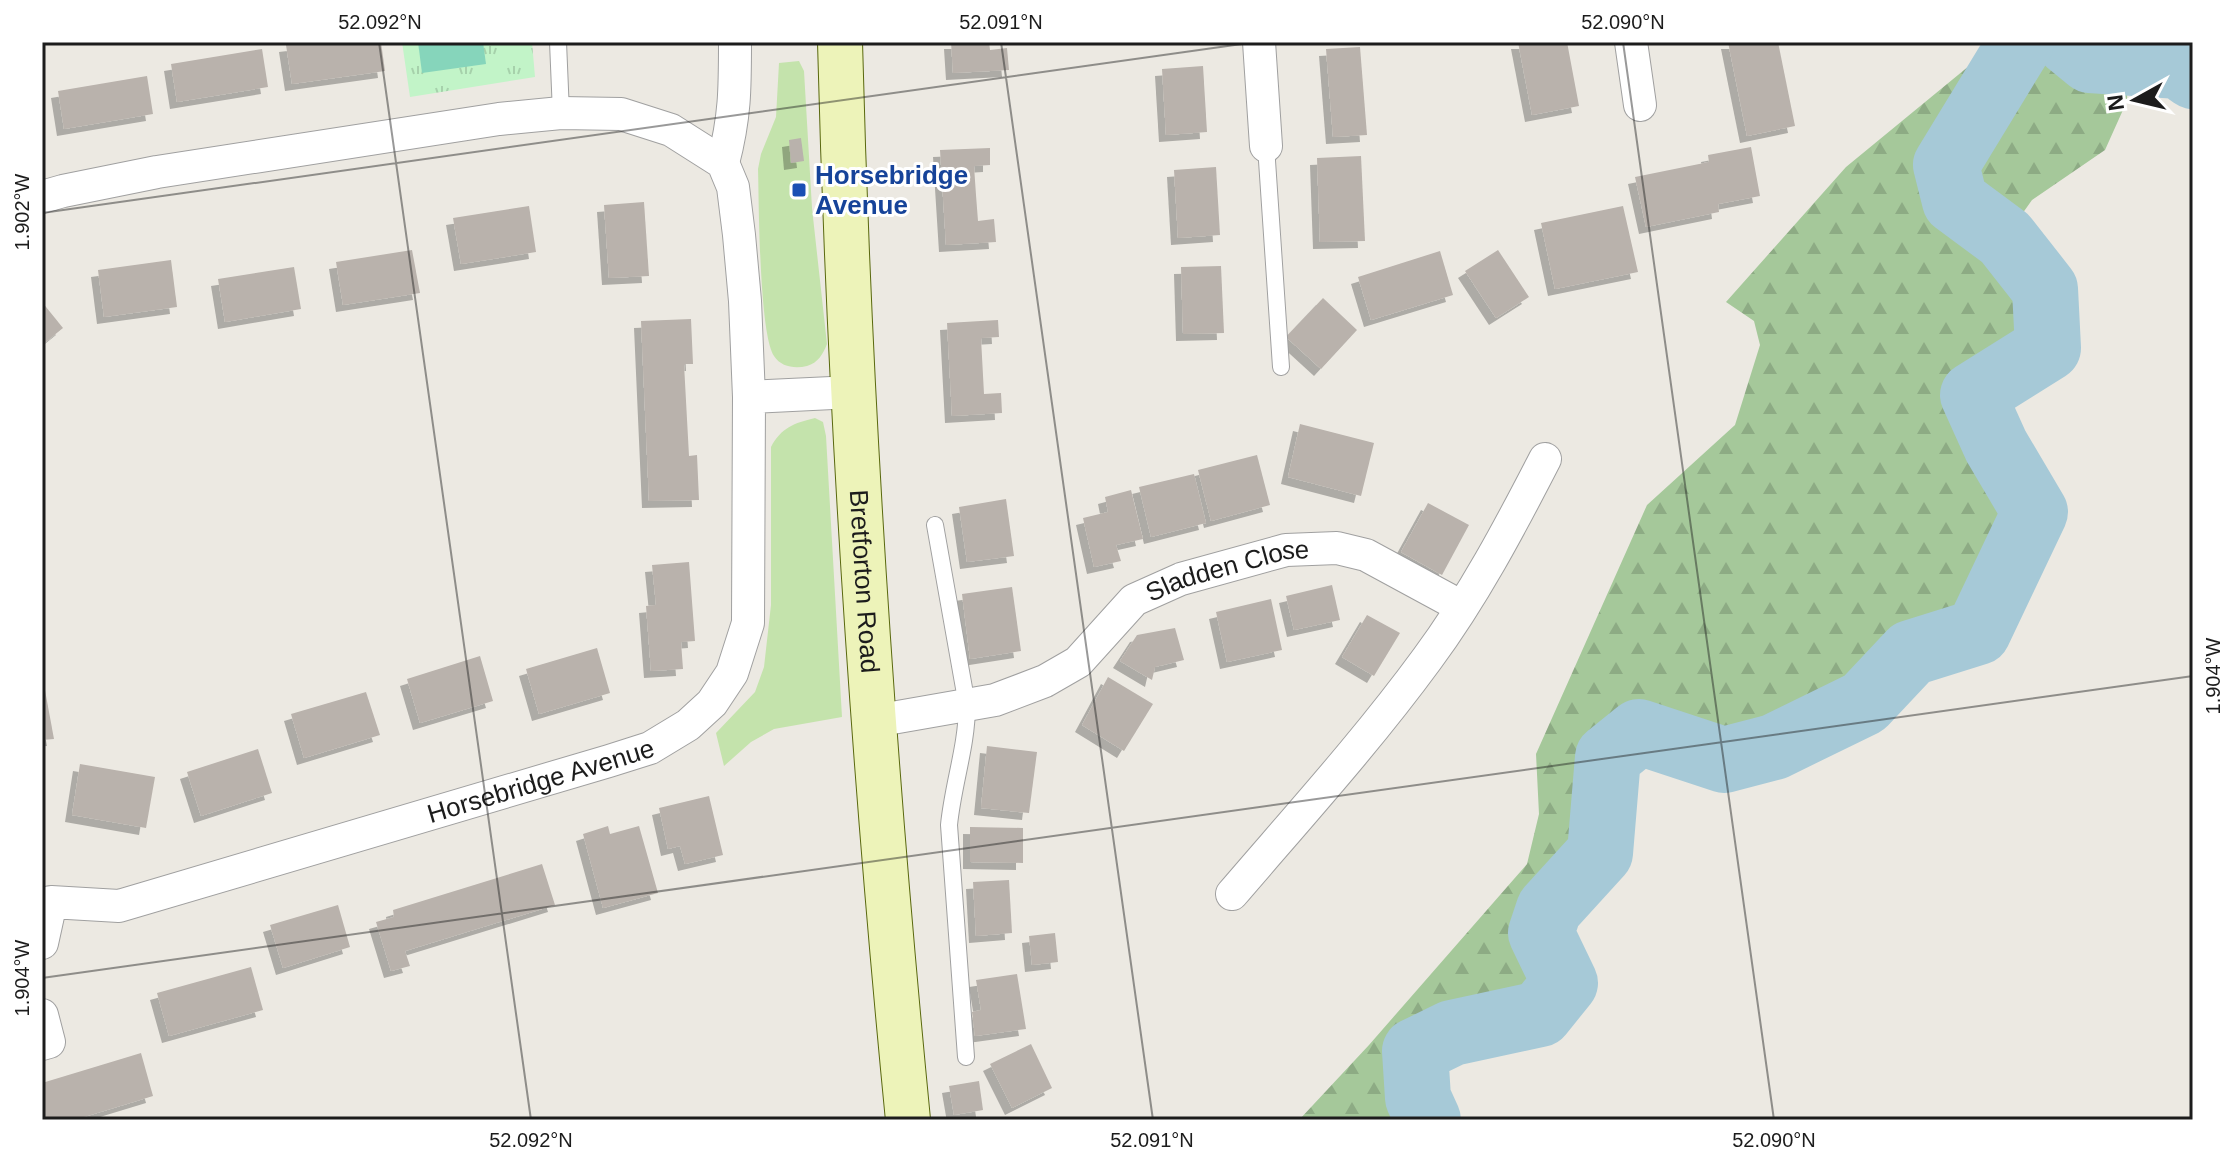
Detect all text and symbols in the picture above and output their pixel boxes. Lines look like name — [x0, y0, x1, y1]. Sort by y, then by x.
text: 52.092°N — [338, 11, 422, 33]
text: 52.091°N — [959, 11, 1043, 33]
text: 52.090°N — [1581, 11, 1665, 33]
north arrow — [2095, 60, 2175, 140]
text: N — [2102, 93, 2129, 112]
place label: Horsebridge Avenue — [815, 160, 968, 220]
text: 1.902°W — [11, 173, 33, 250]
marker: Horsebridge Avenue — [790, 181, 808, 199]
street label: Bretforton Road — [844, 489, 885, 674]
street label: Sladden Close — [1141, 534, 1310, 608]
text: 1.904°W — [2202, 637, 2224, 714]
street label: Horsebridge Avenue — [424, 733, 658, 829]
text: 1.904°W — [11, 939, 33, 1016]
text: 52.092°N — [489, 1129, 573, 1151]
text: 52.091°N — [1110, 1129, 1194, 1151]
text: 52.090°N — [1732, 1129, 1816, 1151]

